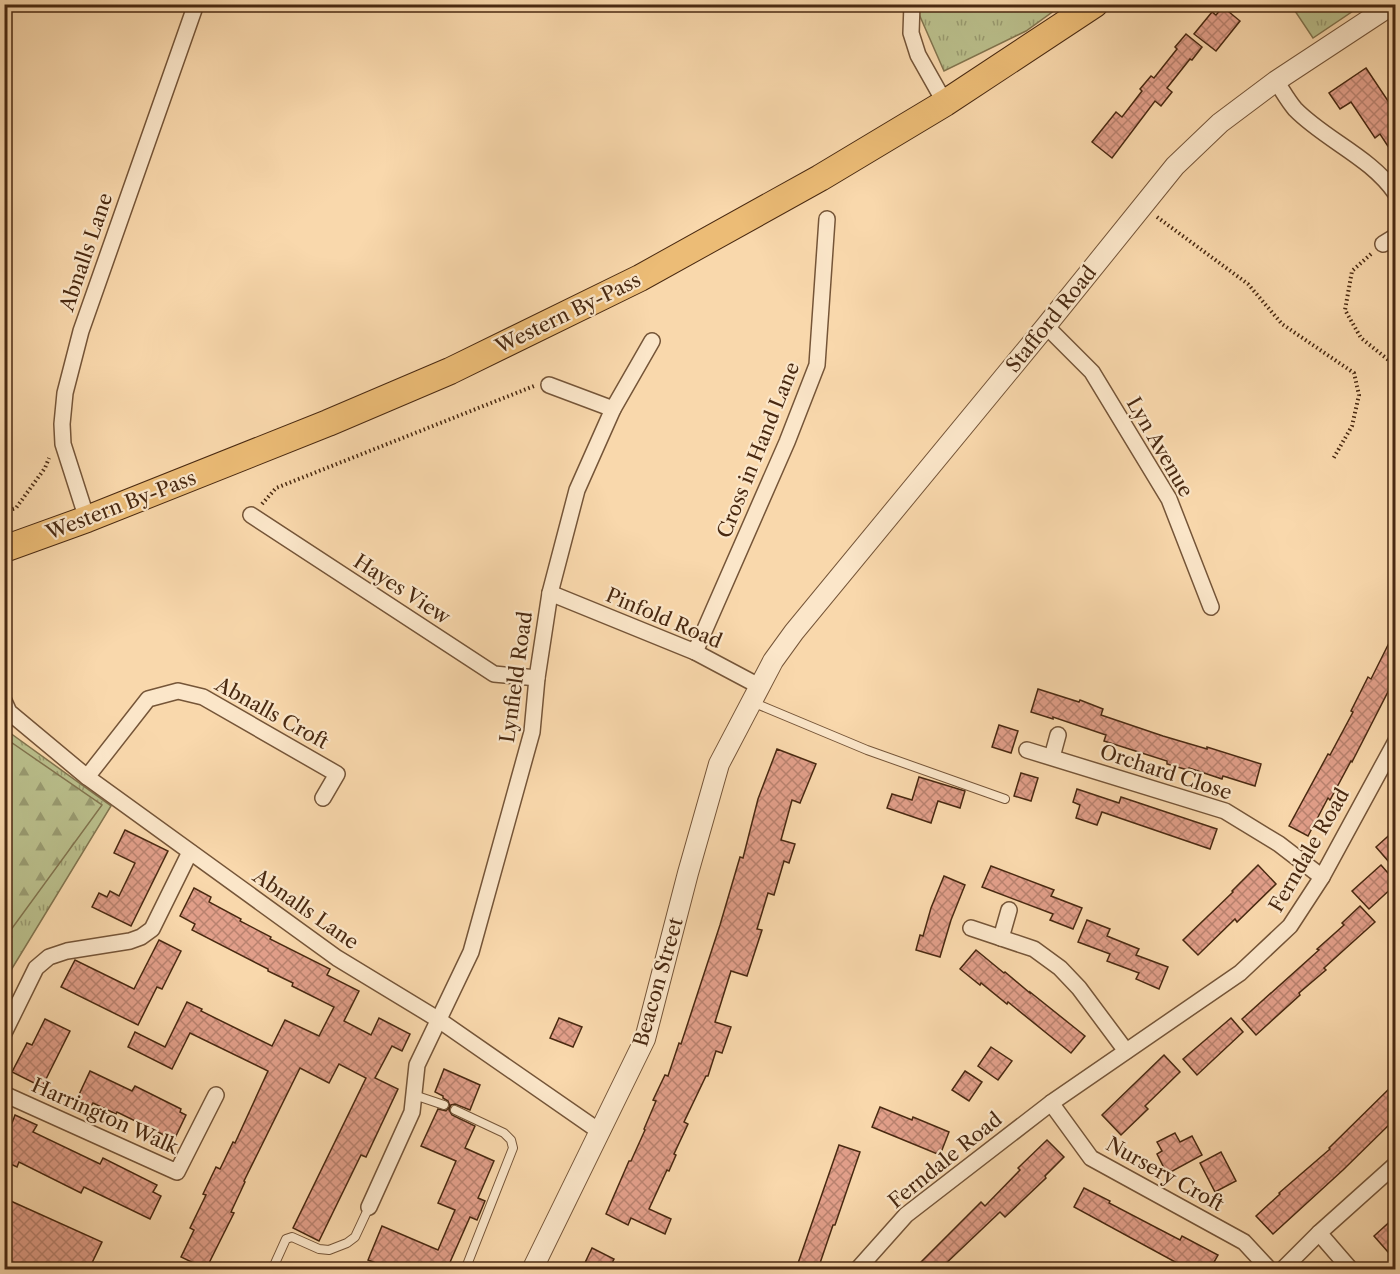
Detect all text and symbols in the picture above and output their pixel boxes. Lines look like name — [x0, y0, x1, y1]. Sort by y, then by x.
street label: Abnalls Lane — [54, 190, 117, 315]
street label: Stafford Road — [1001, 261, 1101, 377]
street label: Western By-Pass — [491, 267, 645, 359]
street label: Cross in Hand Lane — [712, 359, 804, 541]
street label: Lyn Avenue — [1122, 393, 1198, 501]
street label: Western By-Pass — [42, 465, 199, 545]
street label: Hayes View — [349, 549, 455, 629]
street label: Pinfold Road — [602, 583, 726, 653]
street label: Lynfield Road — [495, 610, 537, 744]
street label: Abnalls Croft — [210, 672, 333, 754]
street label: Orchard Close — [1097, 739, 1235, 805]
street label: Ferndale Road — [1264, 784, 1354, 916]
street label: Abnalls Lane — [248, 863, 363, 954]
street label: Beacon Street — [628, 915, 688, 1049]
street label: Harrington Walk — [28, 1073, 183, 1160]
street label: Ferndale Road — [883, 1107, 1007, 1213]
street label: Nursery Croft — [1102, 1132, 1228, 1216]

